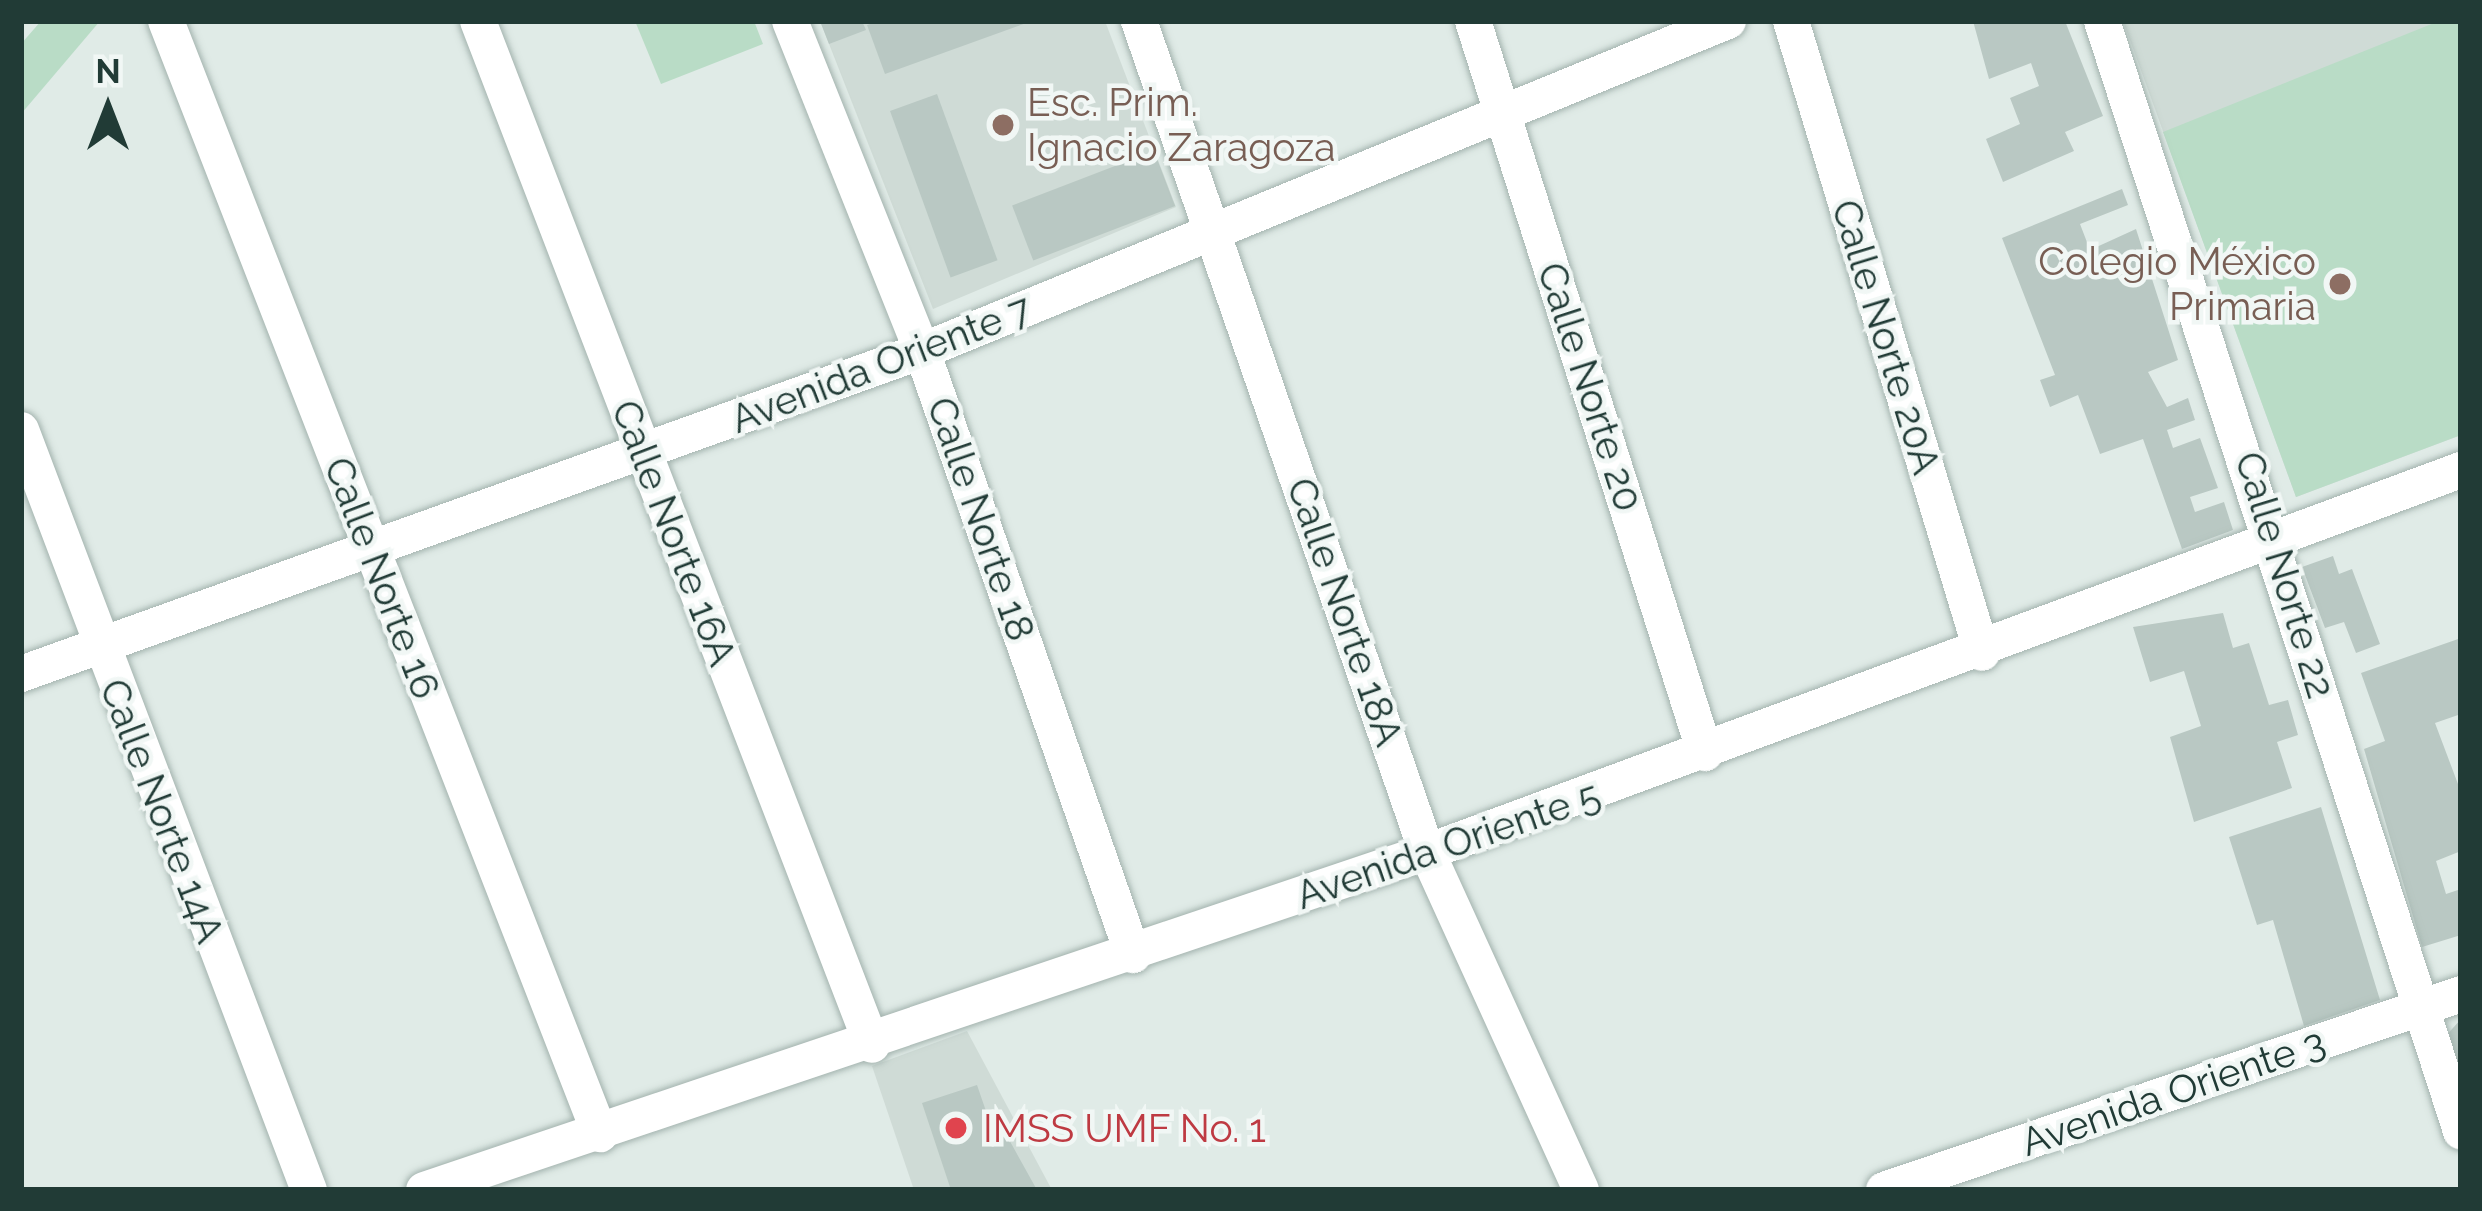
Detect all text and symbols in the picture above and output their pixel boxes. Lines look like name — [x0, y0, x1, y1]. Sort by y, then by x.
north arrow — [48, 48, 168, 168]
text: N — [95, 52, 121, 91]
place label: Esc. Prim. Ignacio Zaragoza — [1027, 80, 1336, 171]
marker: Esc. Prim. Ignacio Zaragoza — [990, 112, 1016, 138]
street label: Calle Norte 20A — [1822, 194, 1950, 480]
place label: Colegio México Primaria — [2038, 239, 2316, 330]
street label: Calle Norte 20 — [1528, 257, 1652, 517]
marker: Colegio México Primaria — [2327, 271, 2353, 297]
street label: Avenida Oriente 7 — [724, 285, 1038, 443]
street label: Calle Norte 18 — [918, 391, 1044, 647]
street label: Calle Norte 16A — [602, 394, 746, 672]
street label: Calle Norte 22 — [2225, 446, 2345, 704]
street label: Calle Norte 16 — [315, 451, 449, 705]
street label: Calle Norte 18A — [1277, 472, 1413, 752]
street label: Calle Norte 14A — [90, 673, 234, 949]
street label: Avenida Oriente 5 — [1290, 771, 1606, 919]
street label: Avenida Oriente 3 — [2015, 1018, 2331, 1166]
place label: IMSS UMF No. 1 — [983, 1105, 1267, 1151]
marker: IMSS UMF No. 1 — [940, 1112, 972, 1144]

